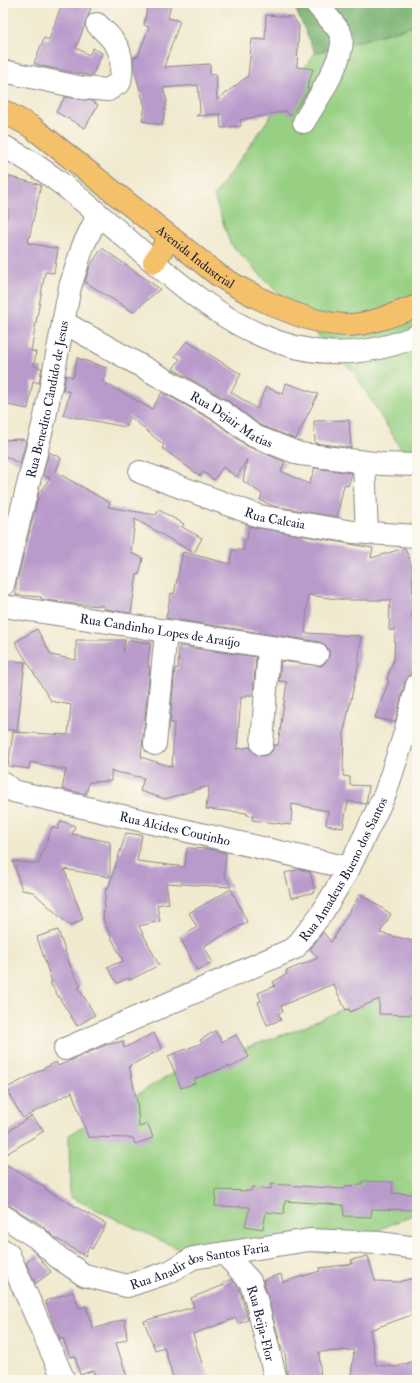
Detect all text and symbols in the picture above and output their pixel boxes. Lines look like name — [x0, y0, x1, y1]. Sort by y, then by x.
street label: Avenida Industrial — [152, 222, 238, 293]
street label: Rua Benedito Cândido de Jesus — [23, 319, 72, 480]
street label: Rua Dejair Matias — [187, 388, 275, 452]
street label: Rua Calcaia — [242, 504, 307, 533]
street label: Rua Candinho Lopes de Araújo — [79, 611, 241, 651]
street label: Rua Amadeus Bueno dos Santos — [296, 794, 391, 945]
street label: Rua Alcides Coutinho — [118, 809, 232, 850]
street label: Rua Anadir dos Santos Faria — [128, 1239, 271, 1293]
street label: Rua Beija-Flor — [243, 1283, 278, 1363]

